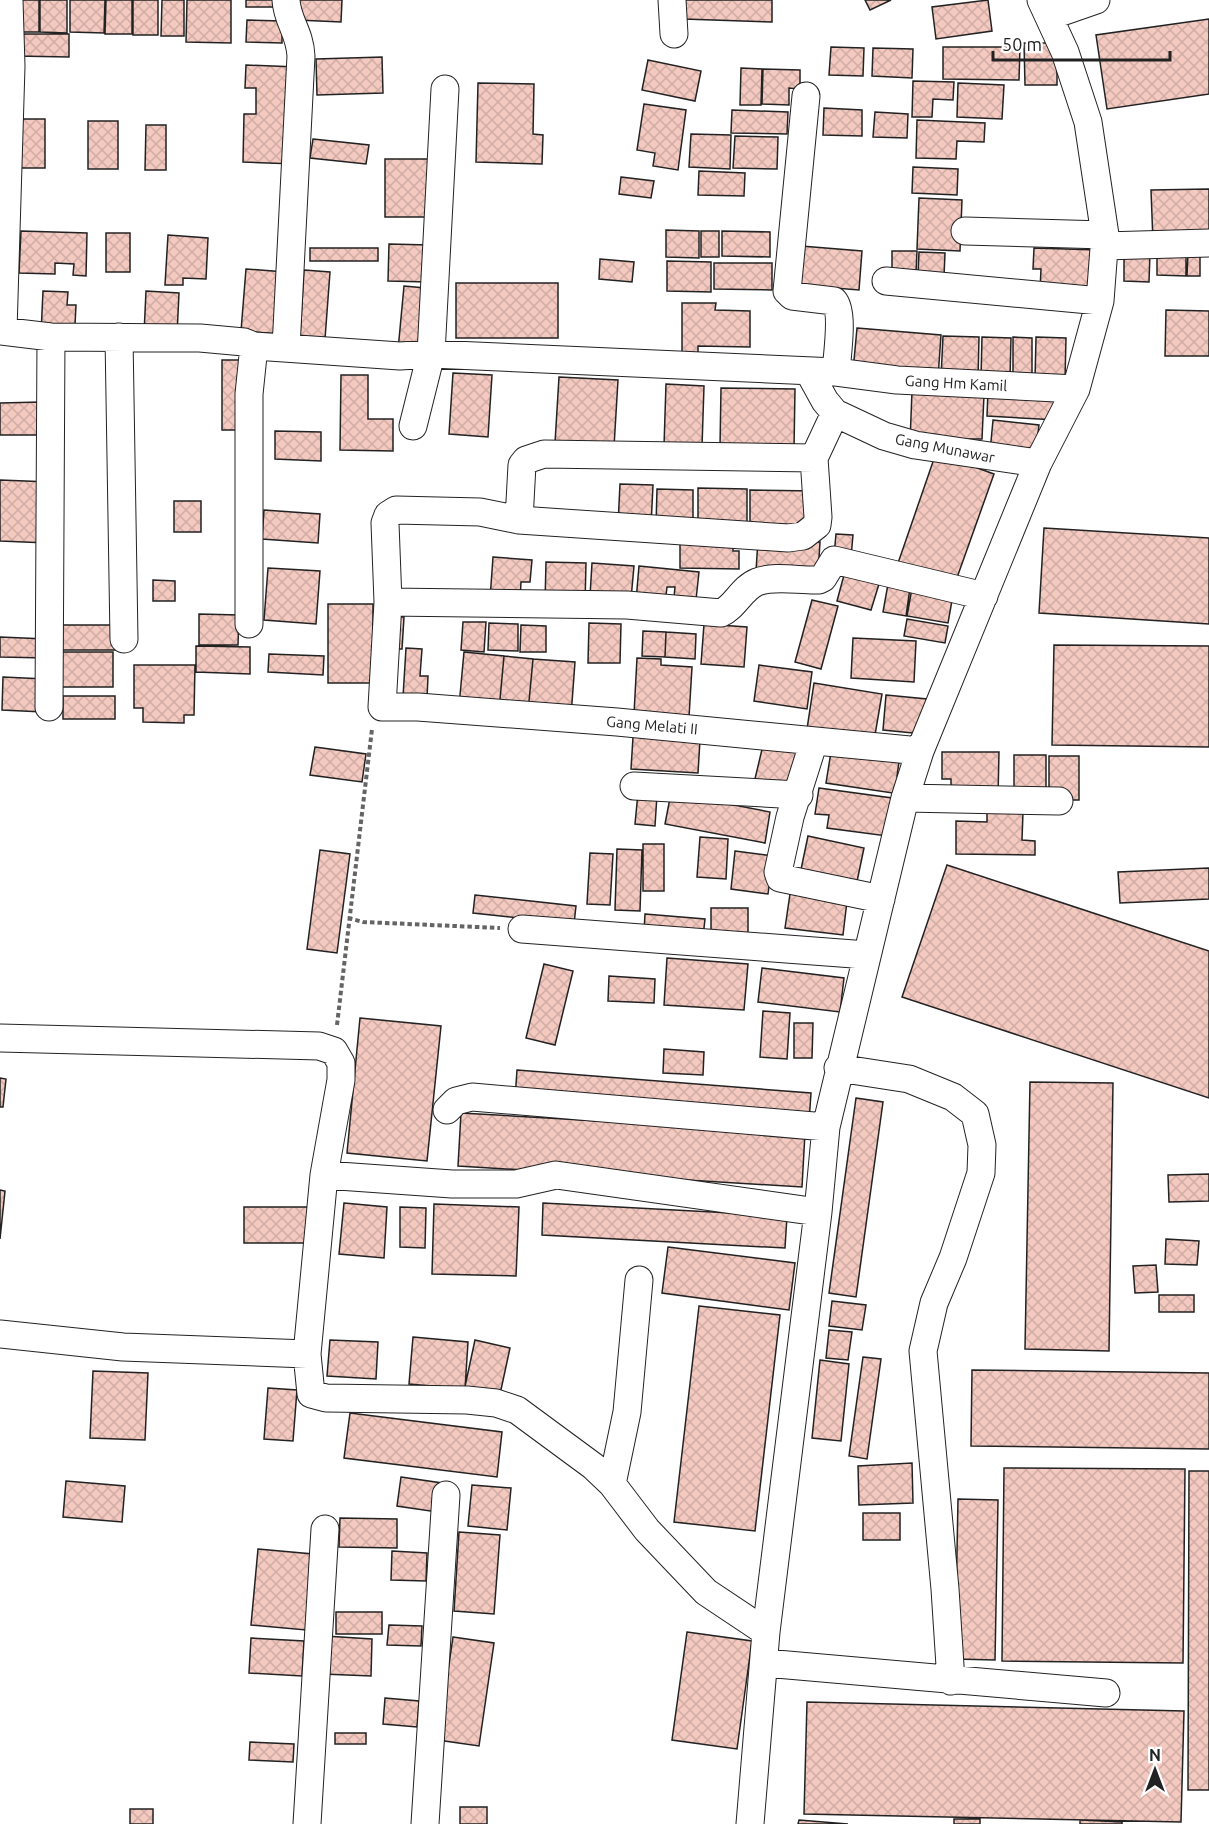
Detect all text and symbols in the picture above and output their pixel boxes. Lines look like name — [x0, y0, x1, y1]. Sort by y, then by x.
scale bar — [993, 24, 1170, 62]
text: 50 m — [1002, 34, 1042, 54]
street label: Gang Hm Kamil — [904, 372, 1008, 394]
street label: Gang Munawar — [894, 430, 997, 466]
street label: Gang Melati II — [605, 713, 699, 737]
north arrow — [1125, 1740, 1185, 1800]
text: N — [1149, 1746, 1161, 1764]

